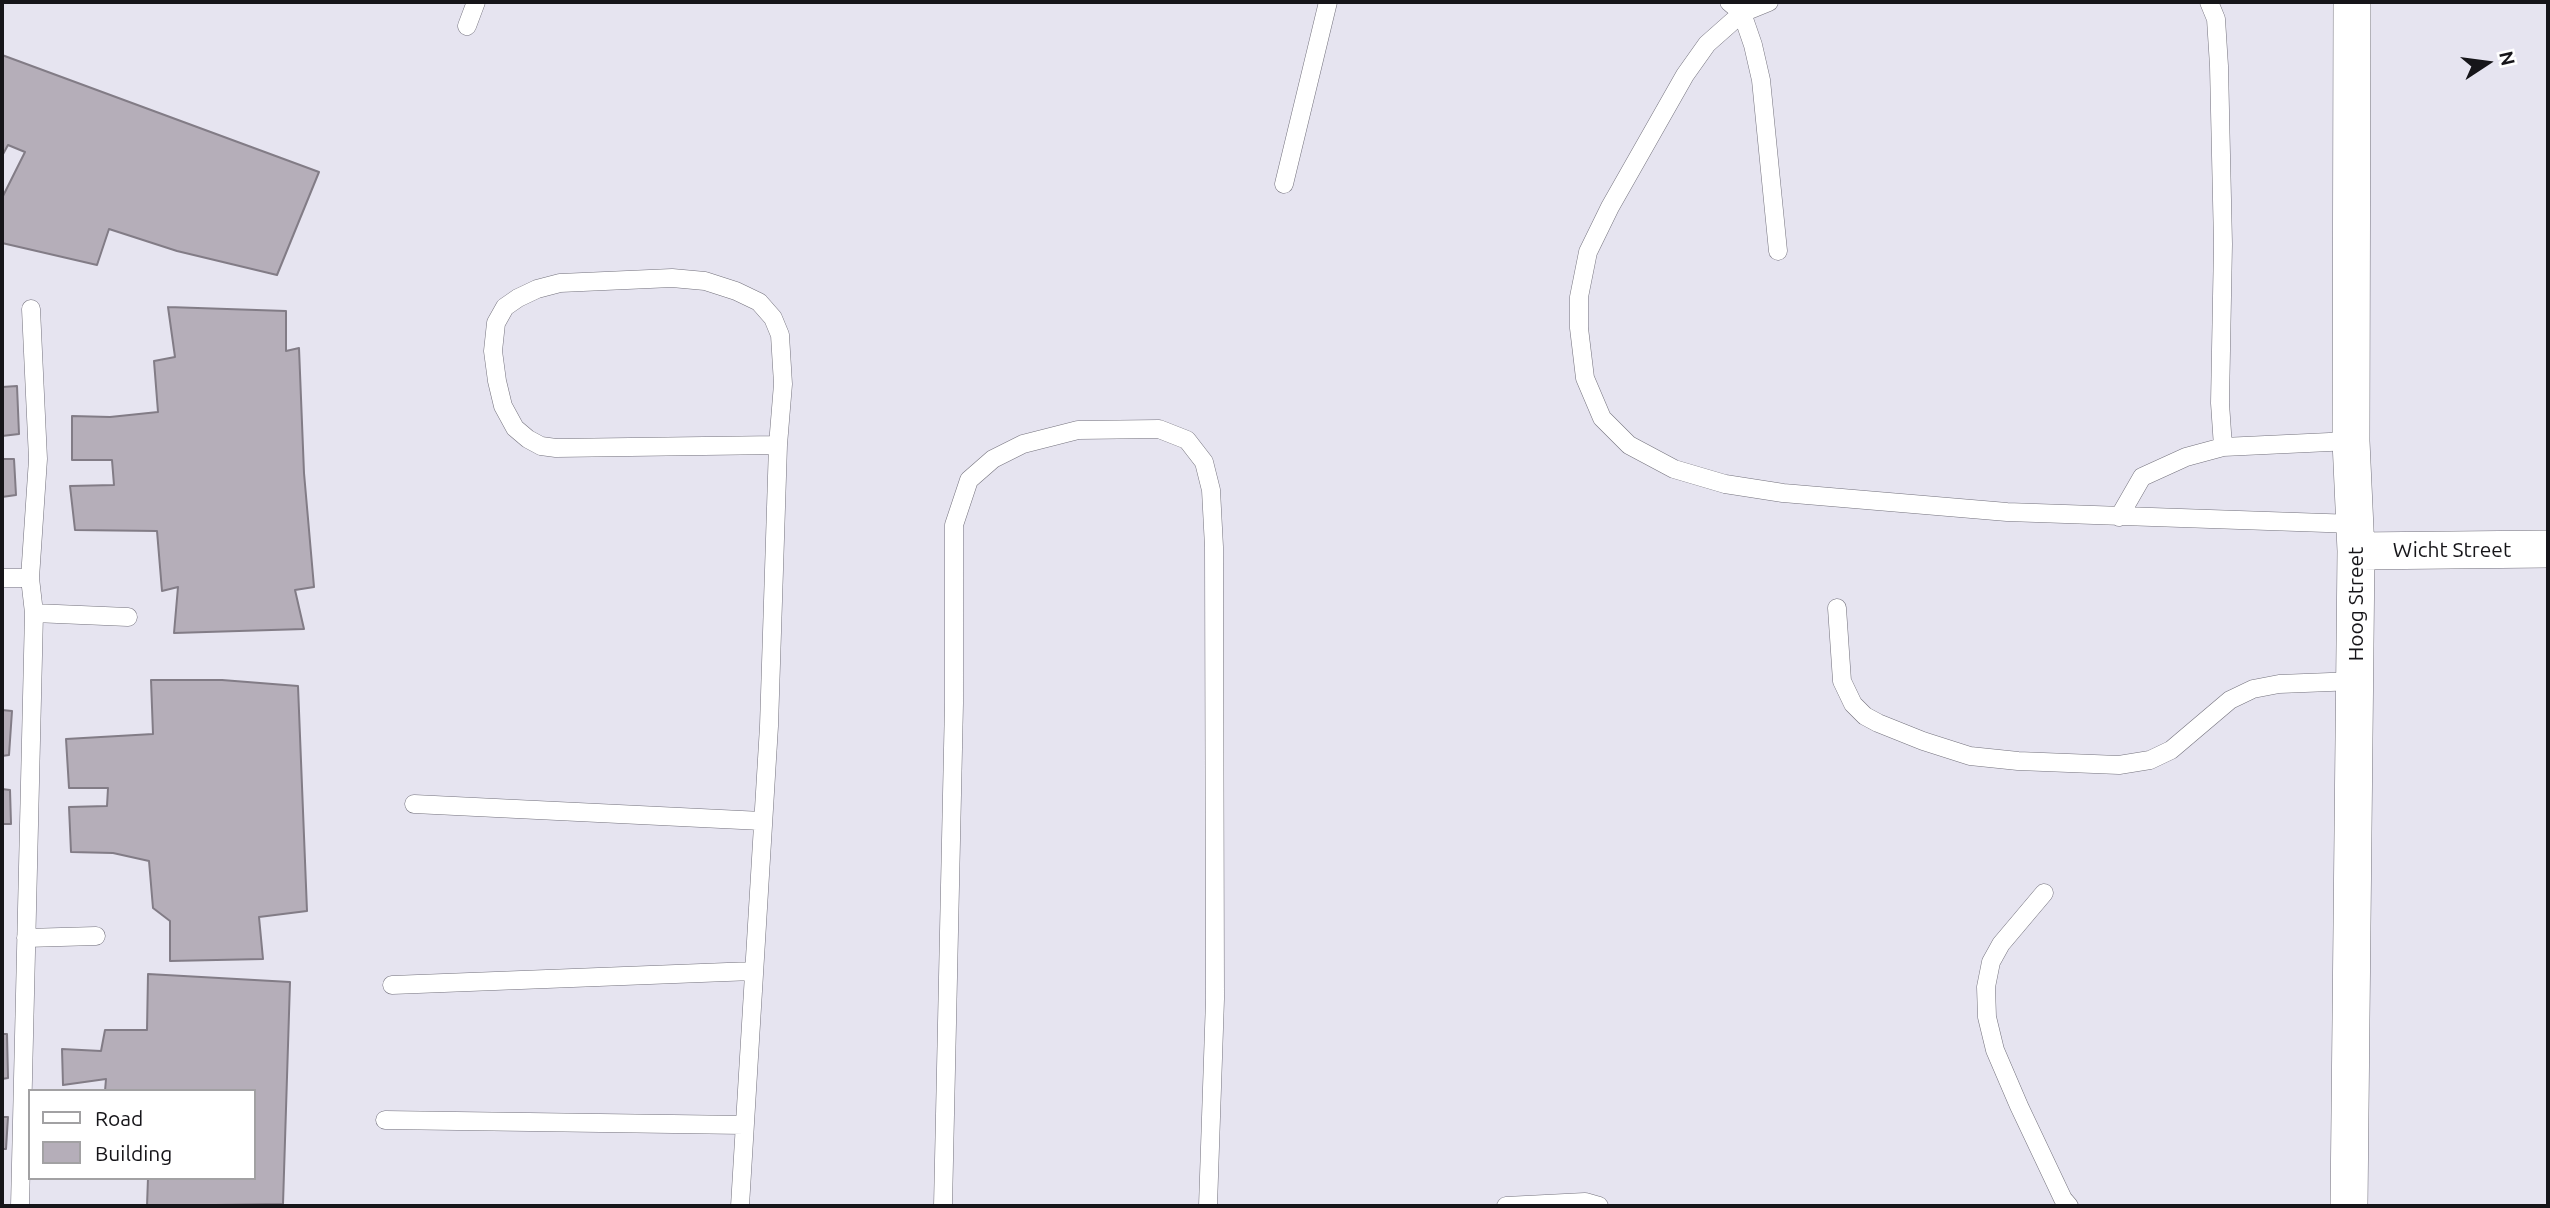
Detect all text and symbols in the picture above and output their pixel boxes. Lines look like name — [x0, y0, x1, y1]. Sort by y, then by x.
north arrow — [2452, 28, 2522, 98]
text: N — [2495, 49, 2520, 68]
street label: Wicht Street — [2393, 537, 2511, 563]
street label: Hoog Street — [2343, 547, 2369, 661]
legend — [28, 1089, 256, 1180]
text: Road — [95, 1106, 143, 1130]
text: Building — [95, 1141, 172, 1165]

